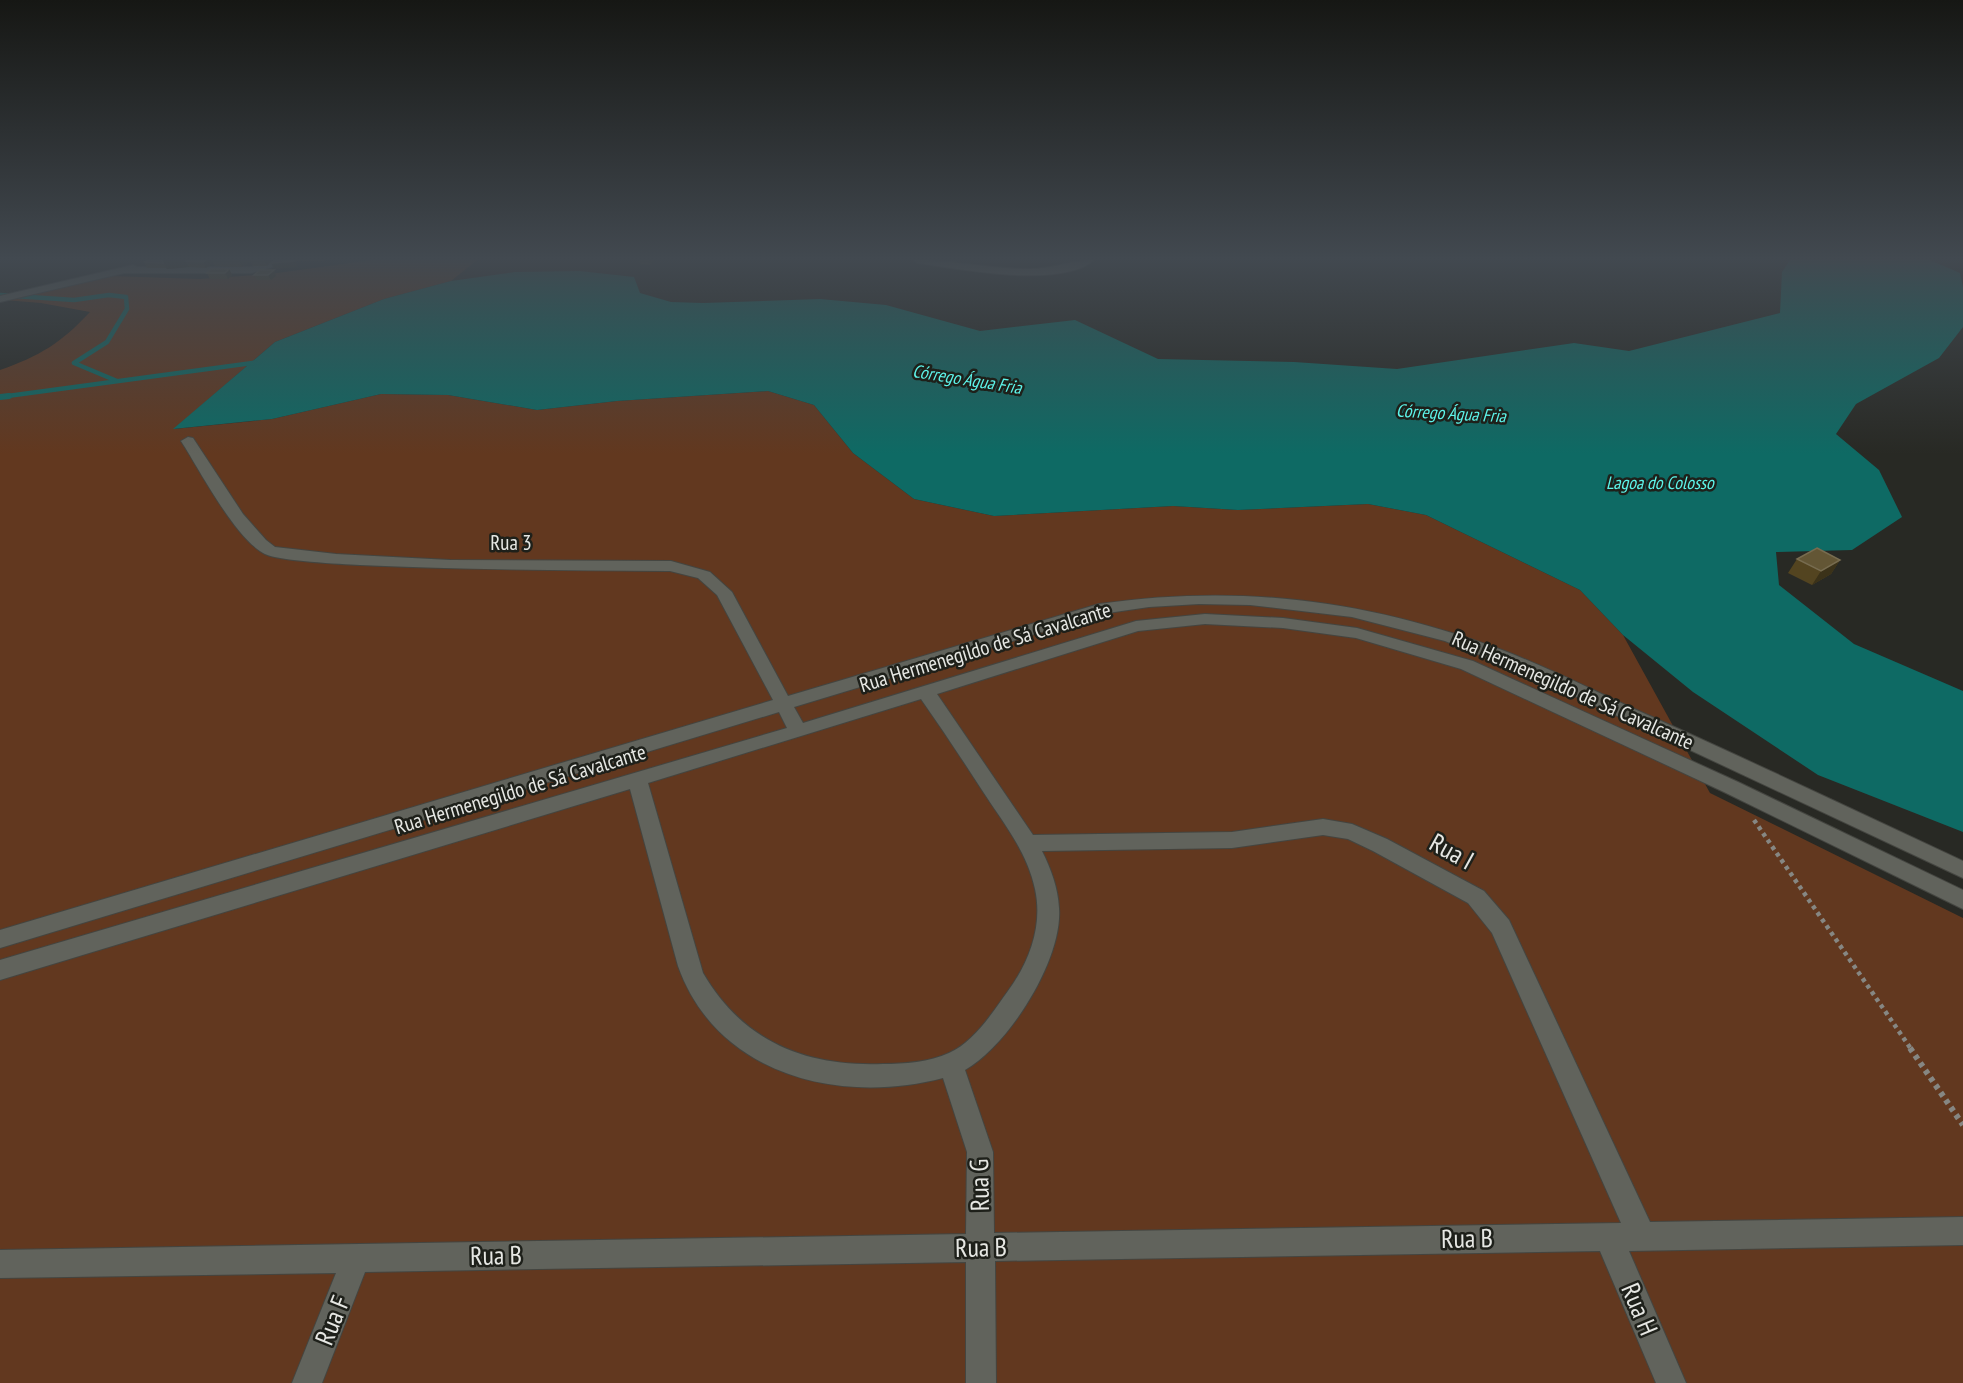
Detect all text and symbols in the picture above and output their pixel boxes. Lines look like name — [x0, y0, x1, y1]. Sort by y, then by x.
water label: Córrego Água Fria — [911, 359, 1024, 399]
water label: Córrego Água Fria — [1395, 399, 1507, 427]
water label: Lagoa do Colosso — [1606, 471, 1715, 494]
street label: Rua 3 — [490, 529, 532, 556]
street label: Rua Hermenegildo de Sá Cavalcante — [856, 596, 1114, 698]
street label: Rua Hermenegildo de Sá Cavalcante — [1448, 624, 1698, 756]
street label: Rua Hermenegildo de Sá Cavalcante — [391, 738, 649, 840]
street label: Rua I — [1424, 825, 1480, 877]
street label: Rua G — [962, 1158, 996, 1212]
street label: Rua B — [1441, 1221, 1493, 1255]
street label: Rua B — [955, 1230, 1007, 1264]
street label: Rua B — [470, 1238, 522, 1272]
street label: Rua H — [1614, 1278, 1666, 1340]
street label: Rua F — [307, 1290, 357, 1350]

